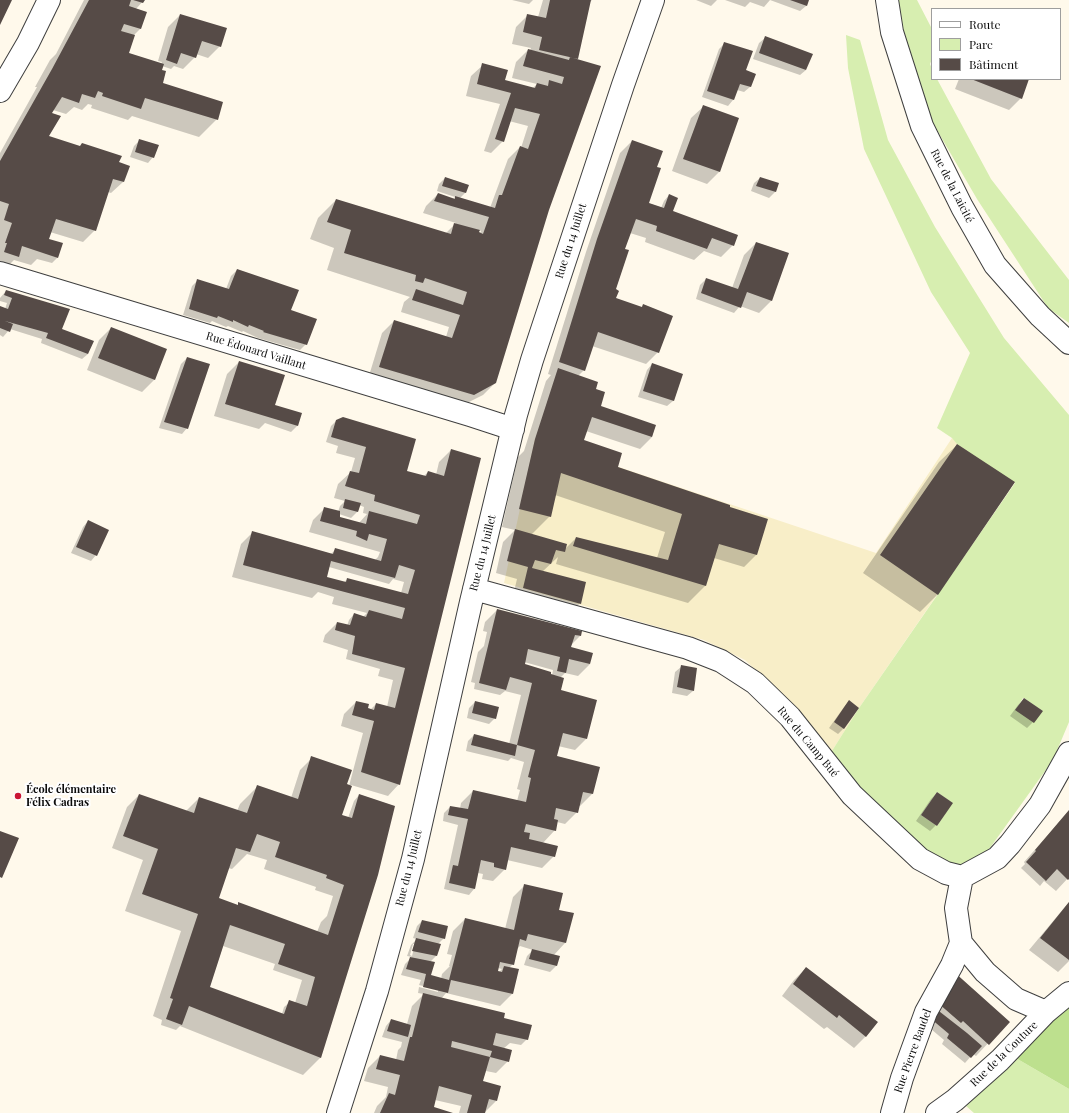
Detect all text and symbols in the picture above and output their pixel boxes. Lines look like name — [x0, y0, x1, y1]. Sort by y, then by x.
legend — [931, 8, 1061, 80]
text: Route — [969, 16, 1001, 32]
text: Parc — [969, 36, 993, 52]
text: Bâtiment — [969, 56, 1018, 72]
street label: Rue de la Laicité — [928, 147, 976, 225]
street label: Rue du 14 Juillet — [553, 202, 589, 280]
street label: Rue Édouard Vaillant — [204, 330, 308, 372]
street label: Rue du 14 Juillet — [467, 513, 499, 593]
street label: Rue du Camp Bué — [775, 704, 841, 780]
place label: École élémentaire Félix Cadras — [26, 783, 116, 809]
marker: École élémentaire Félix Cadras — [13, 791, 23, 801]
street label: Rue du 14 Juillet — [393, 828, 425, 908]
street label: Rue Pierre Baudel — [892, 1007, 934, 1095]
street label: Rue de la Couture — [968, 1019, 1040, 1089]

